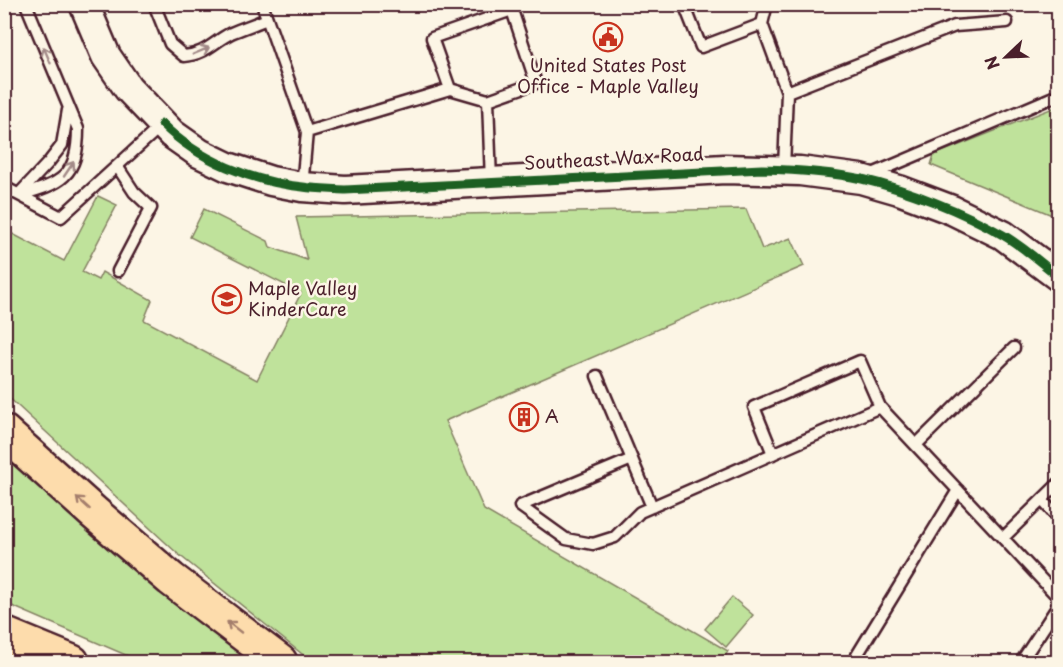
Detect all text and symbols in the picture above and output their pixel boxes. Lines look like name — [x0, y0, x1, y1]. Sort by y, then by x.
public building icon: United States Post Office - Maple Valley — [592, 21, 624, 53]
north arrow — [976, 27, 1036, 87]
one-way arrow — [192, 45, 210, 56]
one-way arrow — [41, 47, 52, 65]
place label: United States Post Office - Maple Valley — [517, 51, 699, 99]
text: N — [978, 53, 1005, 74]
street label: Southeast Wax Road — [523, 139, 704, 176]
one-way arrow — [62, 161, 75, 178]
place label: Maple Valley KinderCare — [248, 274, 357, 322]
school or university icon: Maple Valley KinderCare — [211, 283, 243, 315]
building icon: A — [508, 401, 540, 433]
place label: A — [545, 402, 559, 429]
one-way arrow — [76, 496, 91, 510]
one-way arrow — [226, 620, 242, 633]

